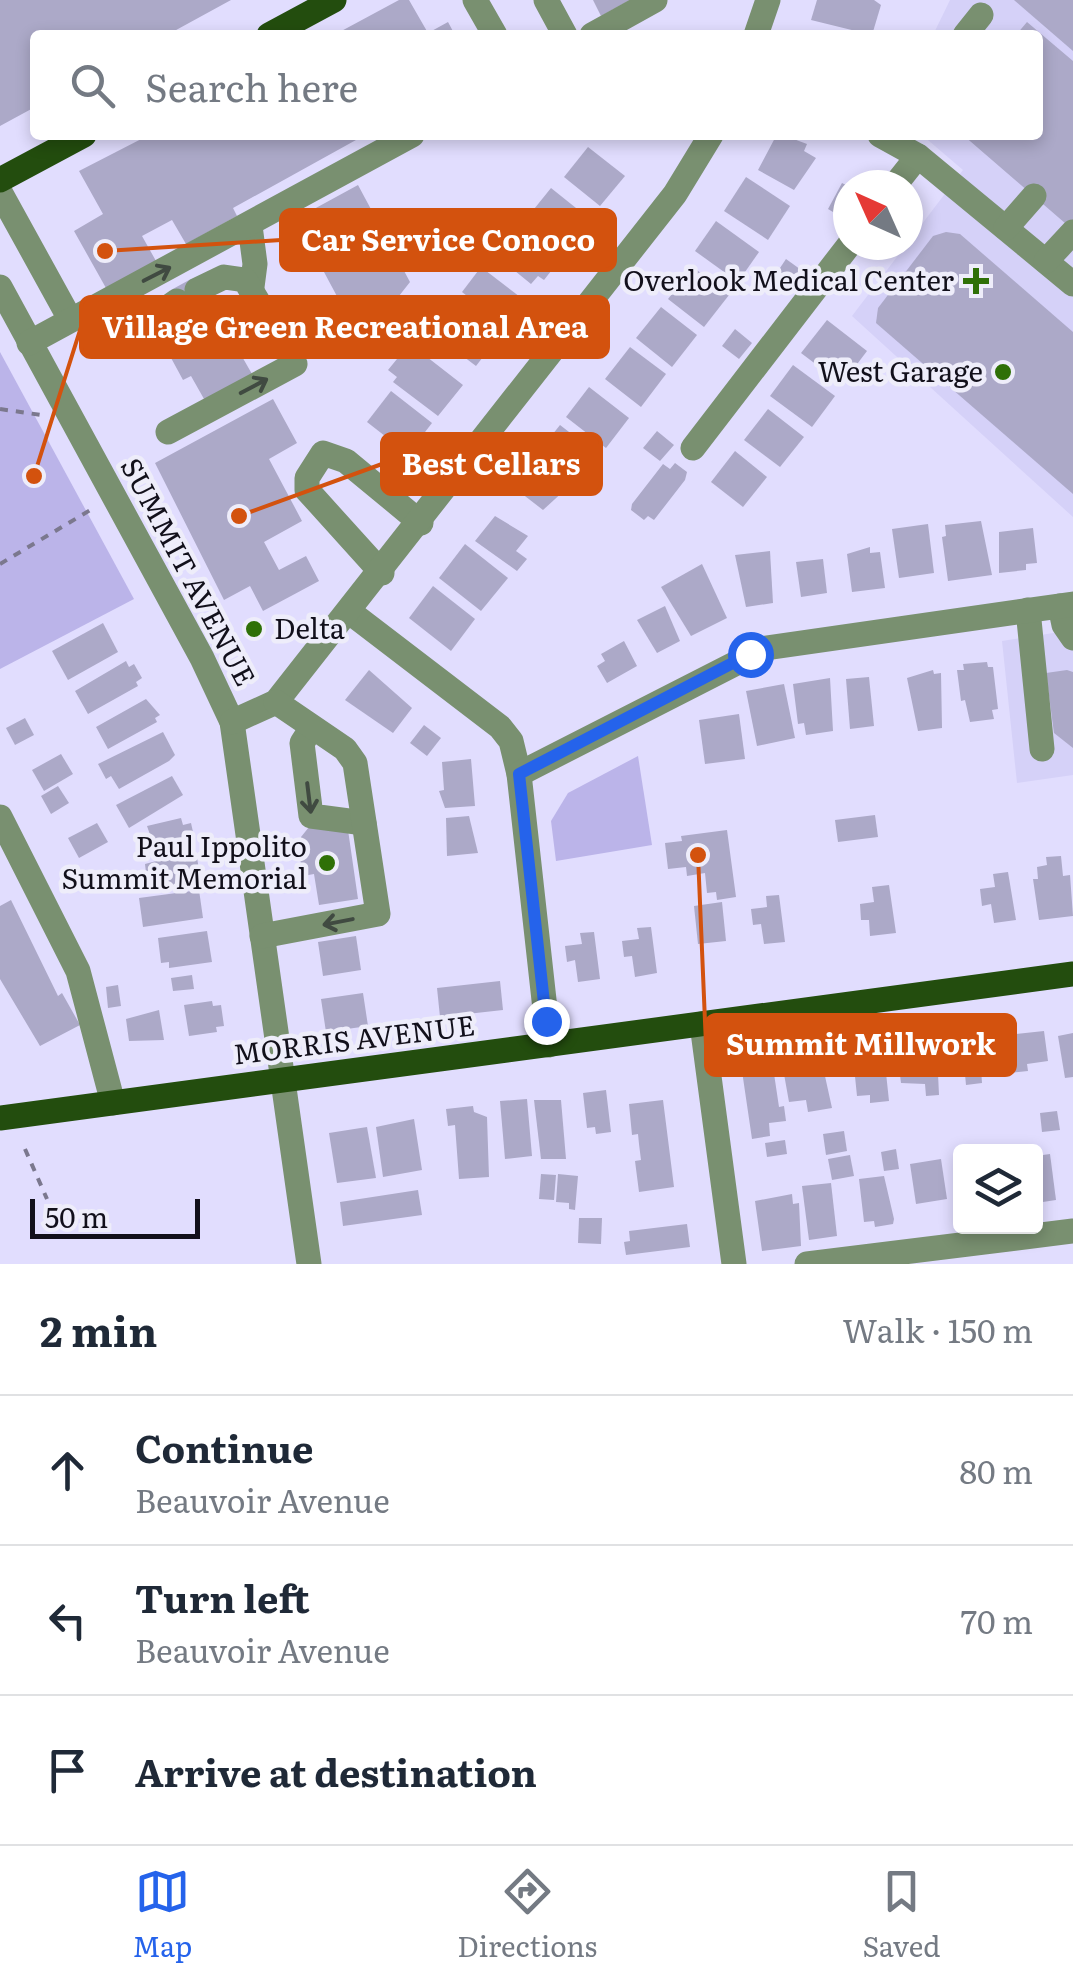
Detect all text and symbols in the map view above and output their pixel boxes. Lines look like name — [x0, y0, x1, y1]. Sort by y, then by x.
search box — [30, 30, 1043, 140]
text: Search here — [145, 57, 358, 114]
icon: search — [65, 58, 120, 113]
north arrow — [833, 170, 923, 260]
callout: Car Service Conoco — [281, 210, 615, 270]
text: Car Service Conoco — [301, 216, 595, 260]
place label: Overlook Medical Center — [623, 258, 955, 300]
one-way arrow — [141, 264, 171, 283]
marker: Overlook Medical Center — [963, 268, 989, 294]
callout: Village Green Recreational Area — [81, 297, 608, 357]
text: Village Green Recreational Area — [102, 303, 589, 347]
place label: West Garage — [818, 349, 983, 391]
marker: West Garage — [992, 361, 1014, 383]
one-way arrow — [238, 376, 268, 395]
callout: Best Cellars — [382, 434, 601, 494]
text: Best Cellars — [401, 440, 581, 484]
street label: SUMMIT AVENUE — [112, 450, 268, 693]
place label: Delta — [274, 606, 345, 648]
marker: Delta — [243, 618, 265, 640]
route start — [728, 632, 774, 678]
one-way arrow — [300, 781, 319, 814]
place label: Paul Ippolito Summit Memorial — [61, 824, 307, 898]
marker: Paul Ippolito Summit Memorial — [316, 852, 338, 874]
one-way arrow — [323, 913, 355, 932]
route end — [524, 999, 570, 1045]
street label: MORRIS AVENUE — [231, 1002, 477, 1074]
callout: Summit Millwork — [706, 1015, 1015, 1075]
text: Summit Millwork — [726, 1020, 997, 1064]
map controls — [953, 1144, 1043, 1234]
button: layers — [953, 1144, 1043, 1234]
scale bar — [30, 1194, 200, 1238]
text: 50 m — [45, 1195, 108, 1237]
text: 2 min — [40, 1298, 157, 1360]
text: Walk · 150 m — [842, 1305, 1033, 1353]
text: Continue — [135, 1418, 313, 1475]
icon: ahead — [40, 1443, 95, 1498]
text: 80 m — [959, 1446, 1033, 1494]
text: Beauvoir Avenue — [135, 1475, 390, 1523]
text: Turn left — [135, 1568, 310, 1625]
icon: left — [40, 1593, 95, 1648]
text: 70 m — [961, 1596, 1033, 1644]
text: Beauvoir Avenue — [135, 1625, 390, 1673]
text: Arrive at destination — [135, 1742, 537, 1799]
icon: arrive — [40, 1743, 95, 1798]
tab: Map — [133, 1864, 192, 1966]
tab: Directions — [457, 1864, 597, 1966]
tab: Saved — [862, 1864, 940, 1966]

